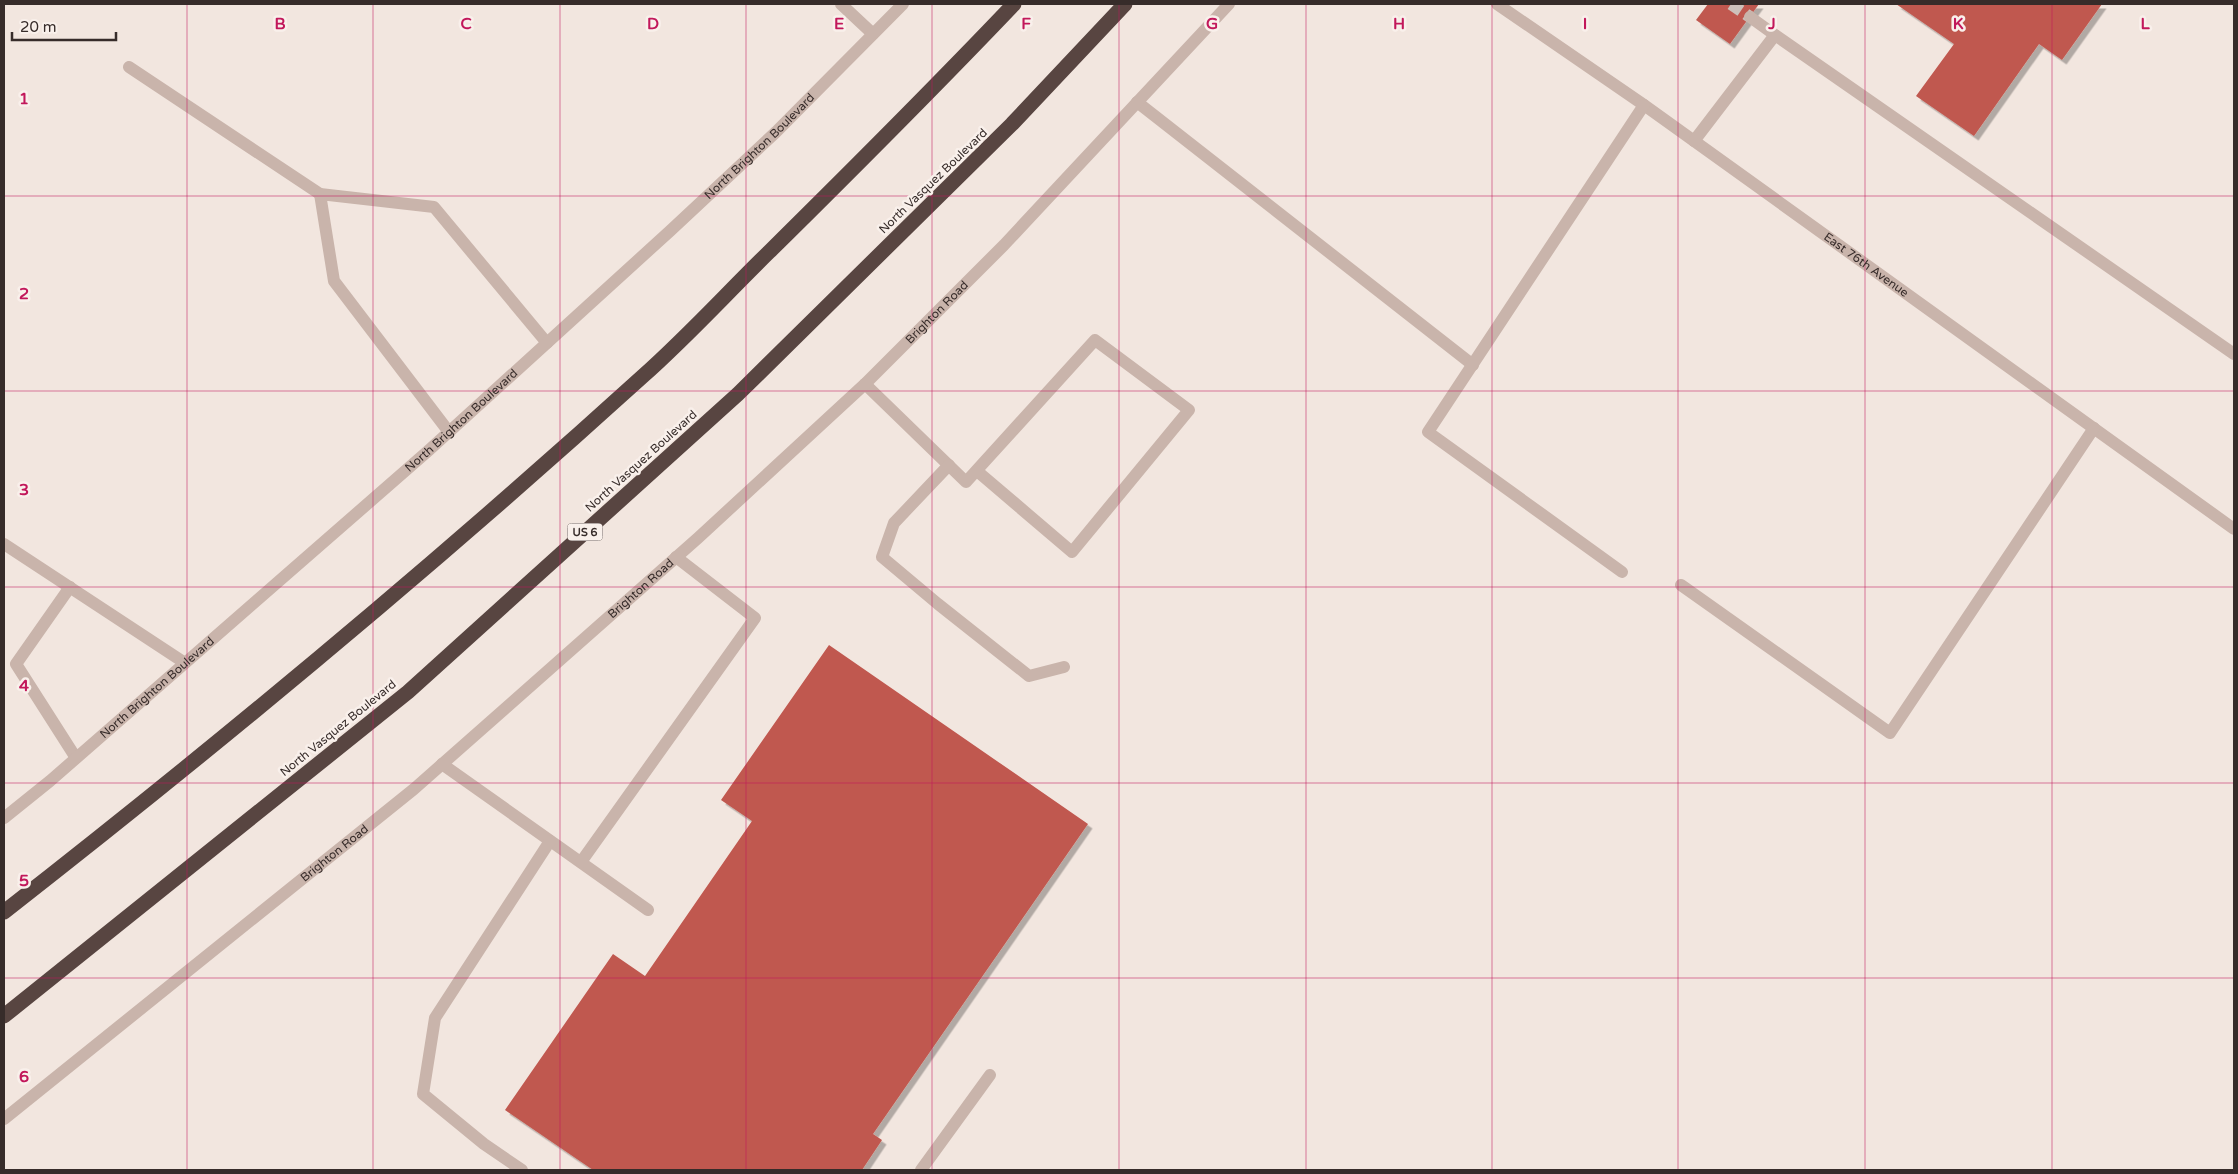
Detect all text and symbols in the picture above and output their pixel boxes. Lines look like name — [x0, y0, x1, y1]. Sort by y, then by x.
scale bar — [12, 10, 116, 42]
text: B — [274, 14, 286, 34]
text: C — [460, 14, 472, 34]
text: D — [647, 14, 659, 34]
text: E — [834, 14, 844, 34]
text: F — [1021, 14, 1031, 34]
text: G — [1206, 14, 1218, 34]
text: H — [1393, 14, 1405, 34]
text: I — [1583, 14, 1587, 34]
text: J — [1767, 14, 1776, 34]
text: K — [1953, 14, 1964, 34]
text: L — [2140, 14, 2150, 34]
text: 20 m — [20, 18, 57, 36]
text: 1 — [19, 89, 29, 109]
street label: North Brighton Boulevard — [702, 90, 817, 202]
street label: North Vasquez Boulevard — [876, 126, 990, 236]
street label: East 76th Avenue — [1821, 230, 1911, 300]
street label: Brighton Road — [902, 278, 971, 347]
text: 2 — [19, 284, 29, 304]
street label: North Brighton Boulevard — [402, 366, 520, 475]
street label: North Vasquez Boulevard — [582, 407, 700, 515]
text: 3 — [19, 480, 29, 500]
road number: US 6 — [568, 524, 602, 540]
street label: Brighton Road — [605, 556, 677, 621]
street label: North Brighton Boulevard — [97, 634, 217, 741]
text: 4 — [19, 676, 29, 696]
street label: North Vasquez Boulevard — [277, 677, 399, 779]
street label: Brighton Road — [298, 822, 371, 885]
text: 5 — [19, 871, 29, 891]
text: 6 — [19, 1067, 29, 1087]

